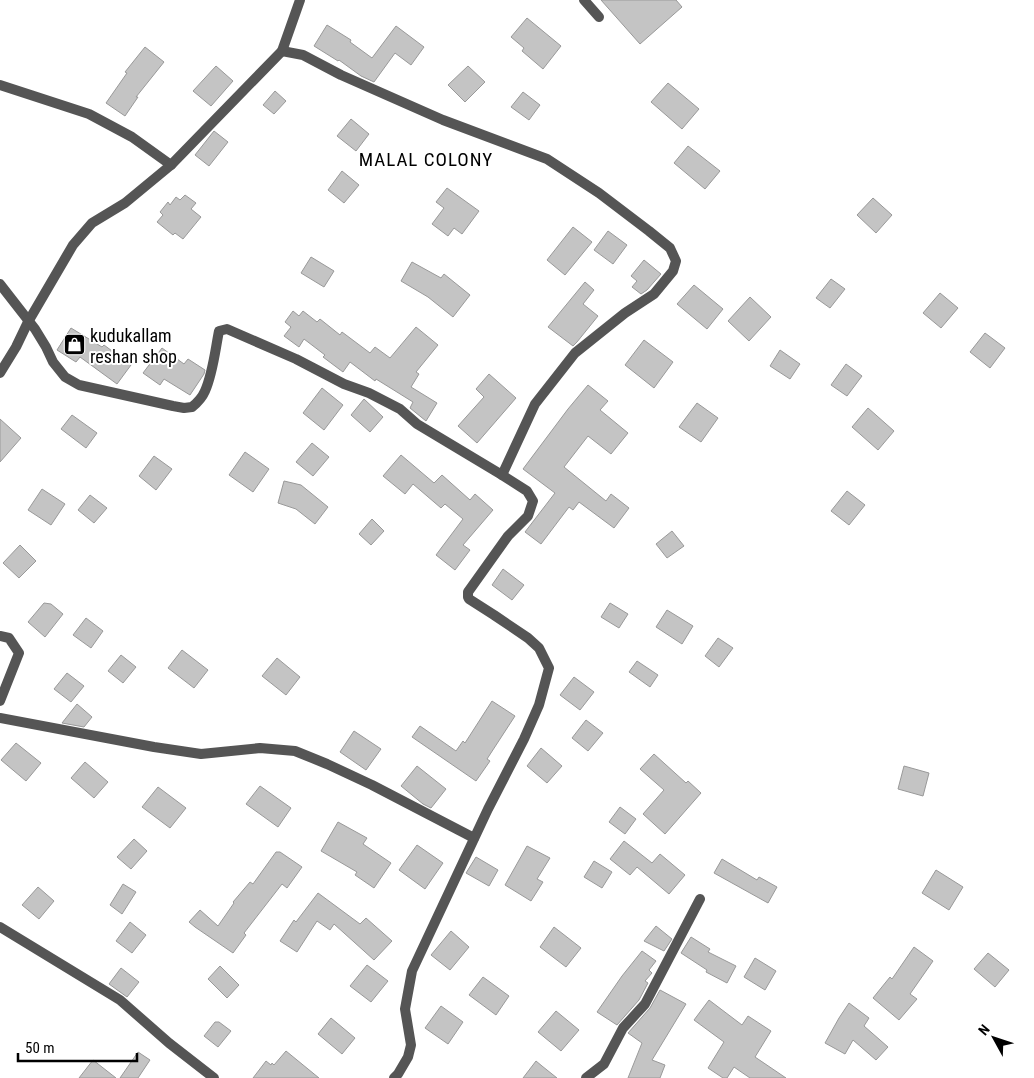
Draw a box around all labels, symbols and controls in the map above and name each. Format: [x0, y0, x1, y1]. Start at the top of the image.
district label: MALAL COLONY [359, 148, 493, 171]
place label: kudukallam reshan shop [90, 325, 177, 367]
shop icon: kudukallam reshan shop [62, 333, 86, 357]
north arrow [969, 1013, 1019, 1063]
text: N [975, 1021, 993, 1038]
scale bar [18, 1030, 136, 1062]
text: 50 m [25, 1039, 55, 1057]

